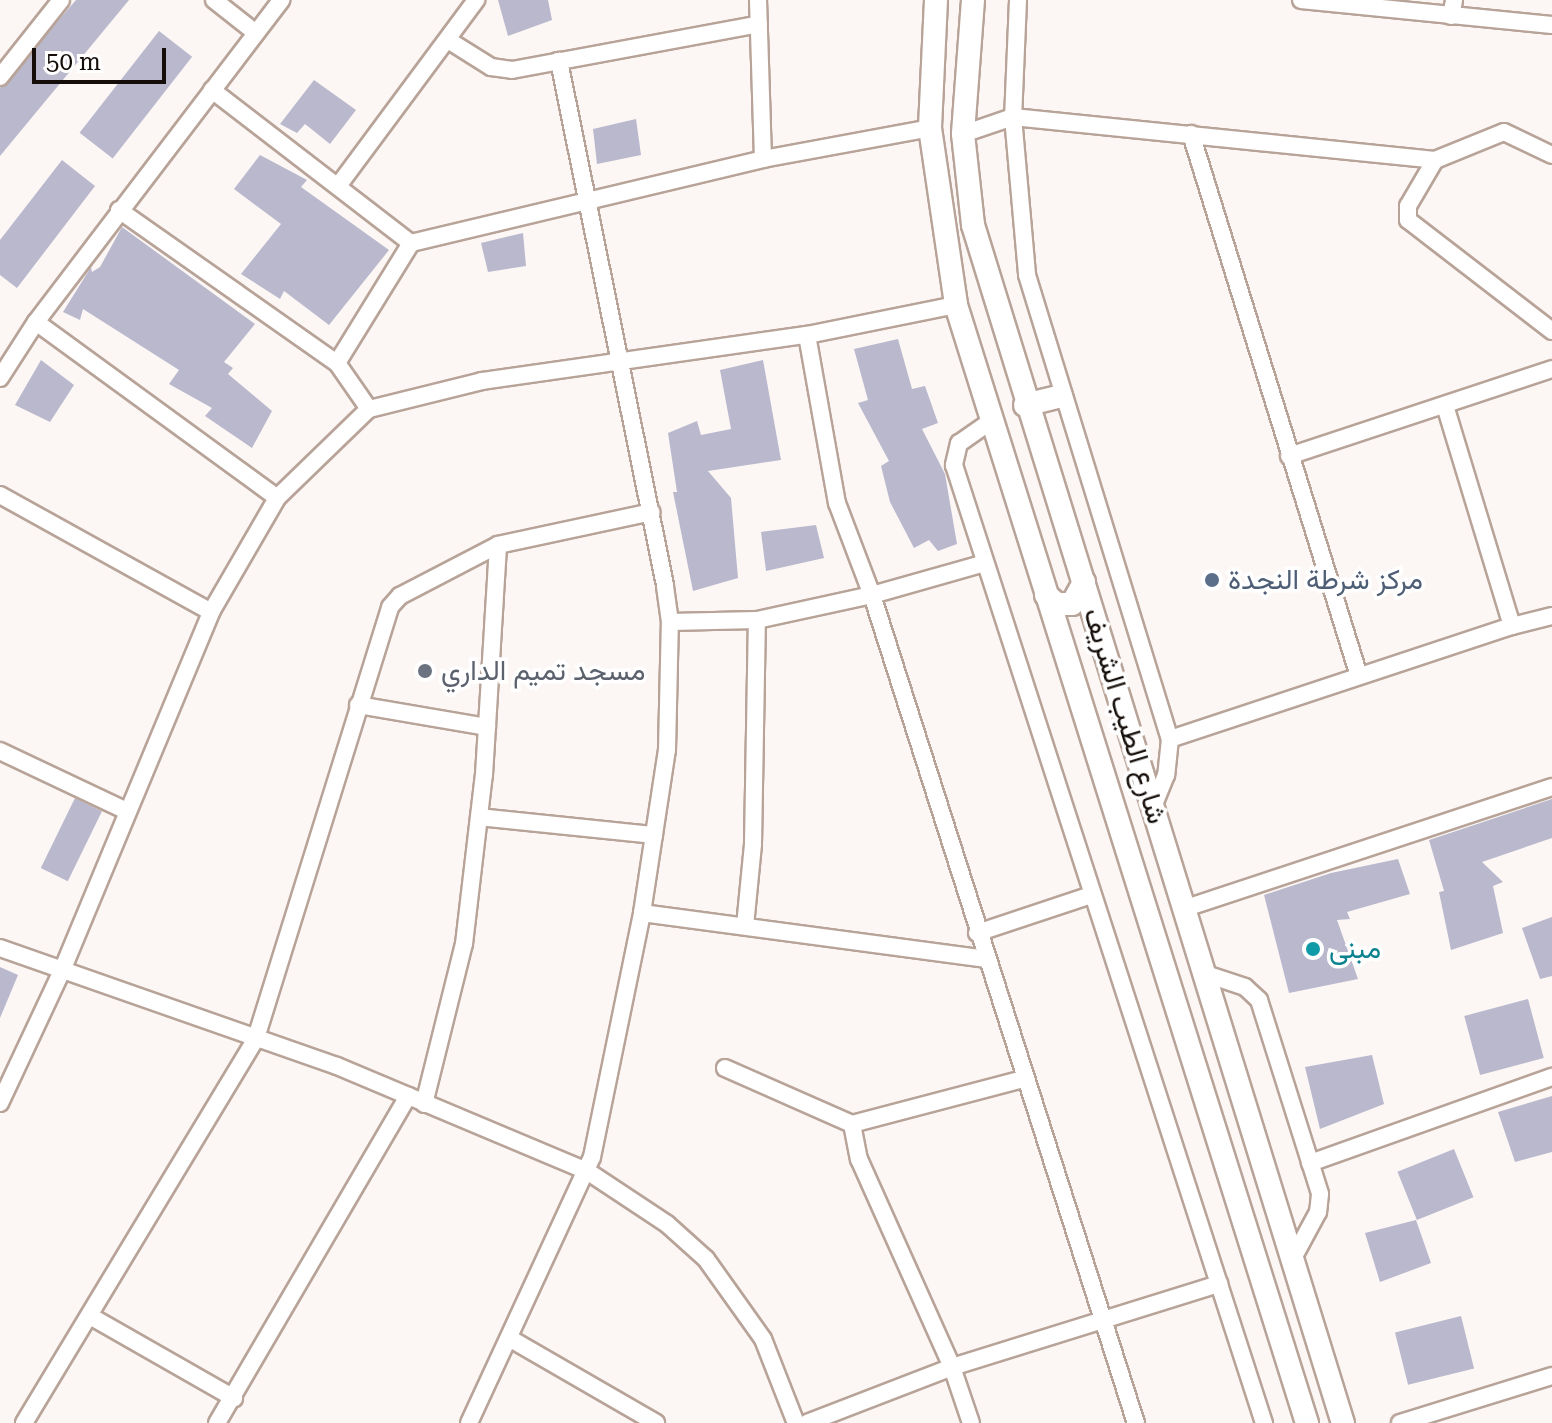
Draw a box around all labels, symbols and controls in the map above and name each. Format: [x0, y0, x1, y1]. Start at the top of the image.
scale bar [36, 32, 170, 82]
text: 50 m [46, 48, 101, 76]
place label: مركز شرطة النجدة [1228, 563, 1423, 597]
marker: مركز شرطة النجدة [1203, 571, 1221, 589]
street label: شارع الطيب الشريف [1076, 604, 1174, 828]
place label: مسجد تميم الداري [441, 654, 646, 688]
marker: مسجد تميم الداري [416, 662, 434, 680]
place label: مبنى [1329, 932, 1381, 966]
marker: مبنى [1304, 940, 1322, 958]

